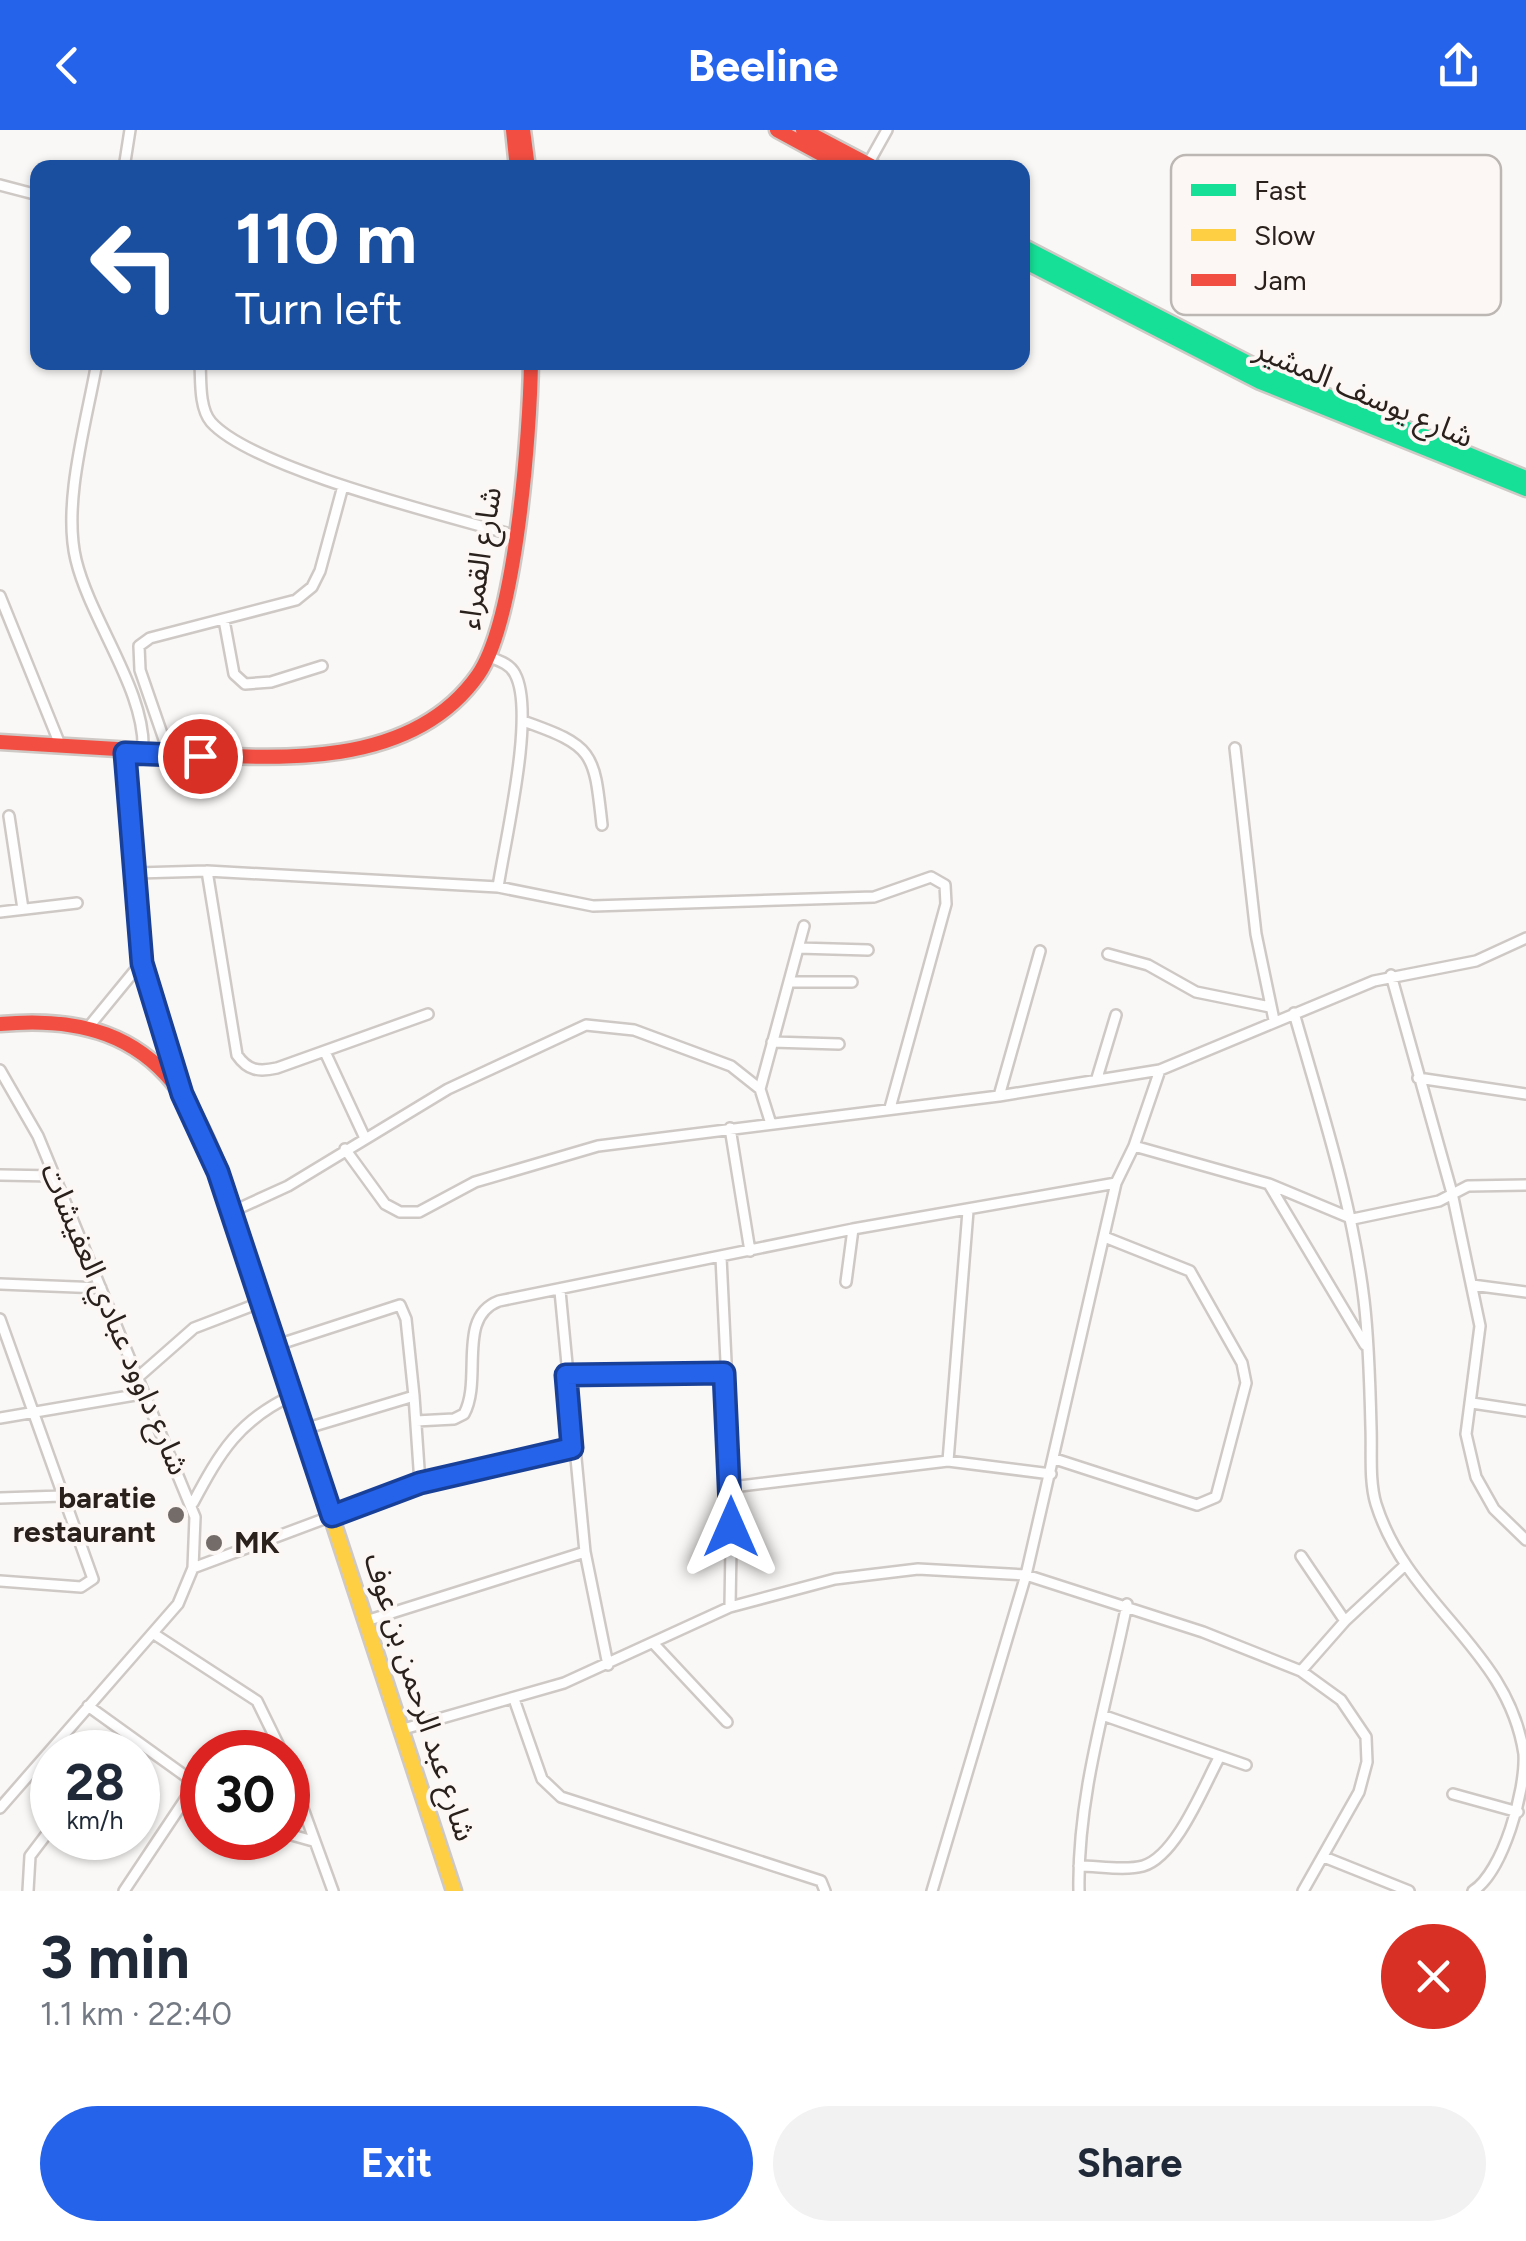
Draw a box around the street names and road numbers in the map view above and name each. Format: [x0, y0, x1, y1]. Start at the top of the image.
street label: شارع يوسف المشير [1247, 329, 1479, 459]
street label: شارع القمراء [450, 484, 513, 632]
street label: شارع داوود عبادي العفيشات [28, 1157, 198, 1482]
street label: شارع عبد الرحمن بن عوف [353, 1548, 485, 1847]

